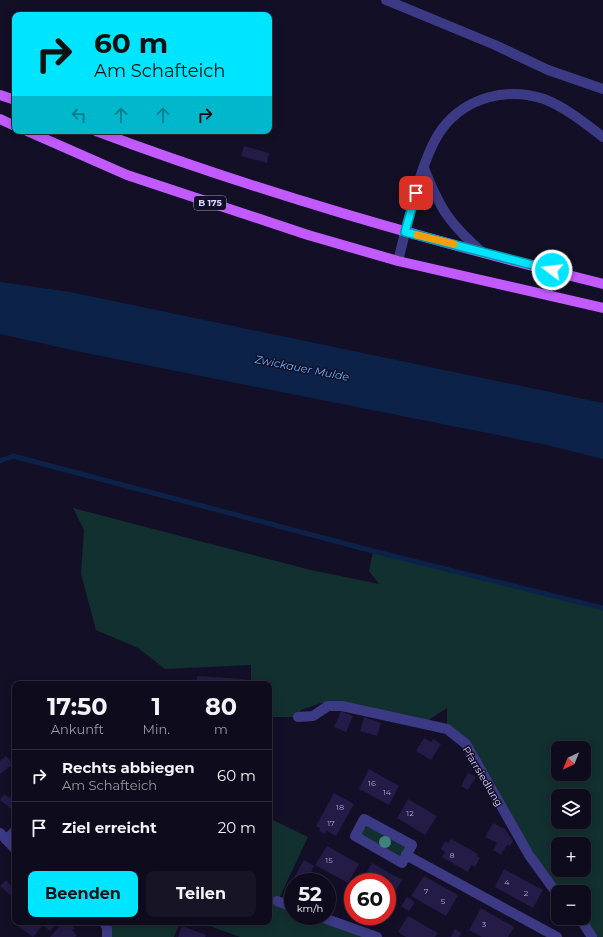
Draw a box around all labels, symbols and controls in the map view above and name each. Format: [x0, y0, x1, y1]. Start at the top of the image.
text: 60 m [94, 26, 168, 60]
icon: right [28, 28, 80, 80]
text: Am Schafteich [94, 60, 226, 82]
icon: left [68, 104, 90, 126]
icon: ahead [110, 104, 132, 126]
icon: ahead [152, 104, 174, 126]
icon: right [194, 104, 216, 126]
pin [399, 176, 433, 210]
icon: arrive [405, 182, 427, 204]
road number: B 175 [194, 196, 226, 210]
position arrow [531, 249, 573, 291]
water label: Zwickauer Mulde [253, 352, 351, 384]
text: 17:50 [47, 692, 108, 721]
text: 1 [152, 692, 161, 721]
text: 80 [205, 692, 237, 721]
text: Ankunft [51, 721, 104, 737]
text: Min. [143, 721, 170, 737]
text: m [214, 721, 228, 737]
north arrow [551, 741, 591, 781]
map controls [551, 741, 591, 925]
street label: Pfarrsiedlung [460, 744, 506, 809]
text: Rechts abbiegen [62, 758, 195, 777]
icon: right [28, 765, 50, 787]
text: 60 m [217, 766, 256, 785]
text: Am Schafteich [62, 777, 157, 793]
house number: 16 [368, 778, 376, 788]
house number: 14 [383, 787, 392, 797]
button: layers [551, 789, 591, 829]
house number: 18 [336, 802, 344, 812]
house number: 12 [406, 808, 414, 818]
icon: arrive [28, 817, 50, 839]
text: Ziel erreicht [62, 818, 157, 837]
text: 20 m [218, 818, 256, 837]
house number: 17 [327, 818, 335, 828]
button: + [551, 837, 591, 877]
house number: 8 [449, 850, 455, 860]
house number: 15 [325, 855, 333, 865]
button: Beenden [28, 871, 138, 917]
button: Teilen [146, 871, 256, 917]
speed limit sign: 60 [344, 873, 396, 925]
house number: 4 [504, 877, 510, 887]
text: 52 [298, 882, 322, 906]
button: − [551, 885, 591, 925]
house number: 7 [424, 886, 429, 896]
house number: 2 [524, 888, 529, 898]
house number: 5 [441, 896, 446, 906]
text: km/h [297, 902, 323, 915]
house number: 3 [482, 919, 487, 929]

